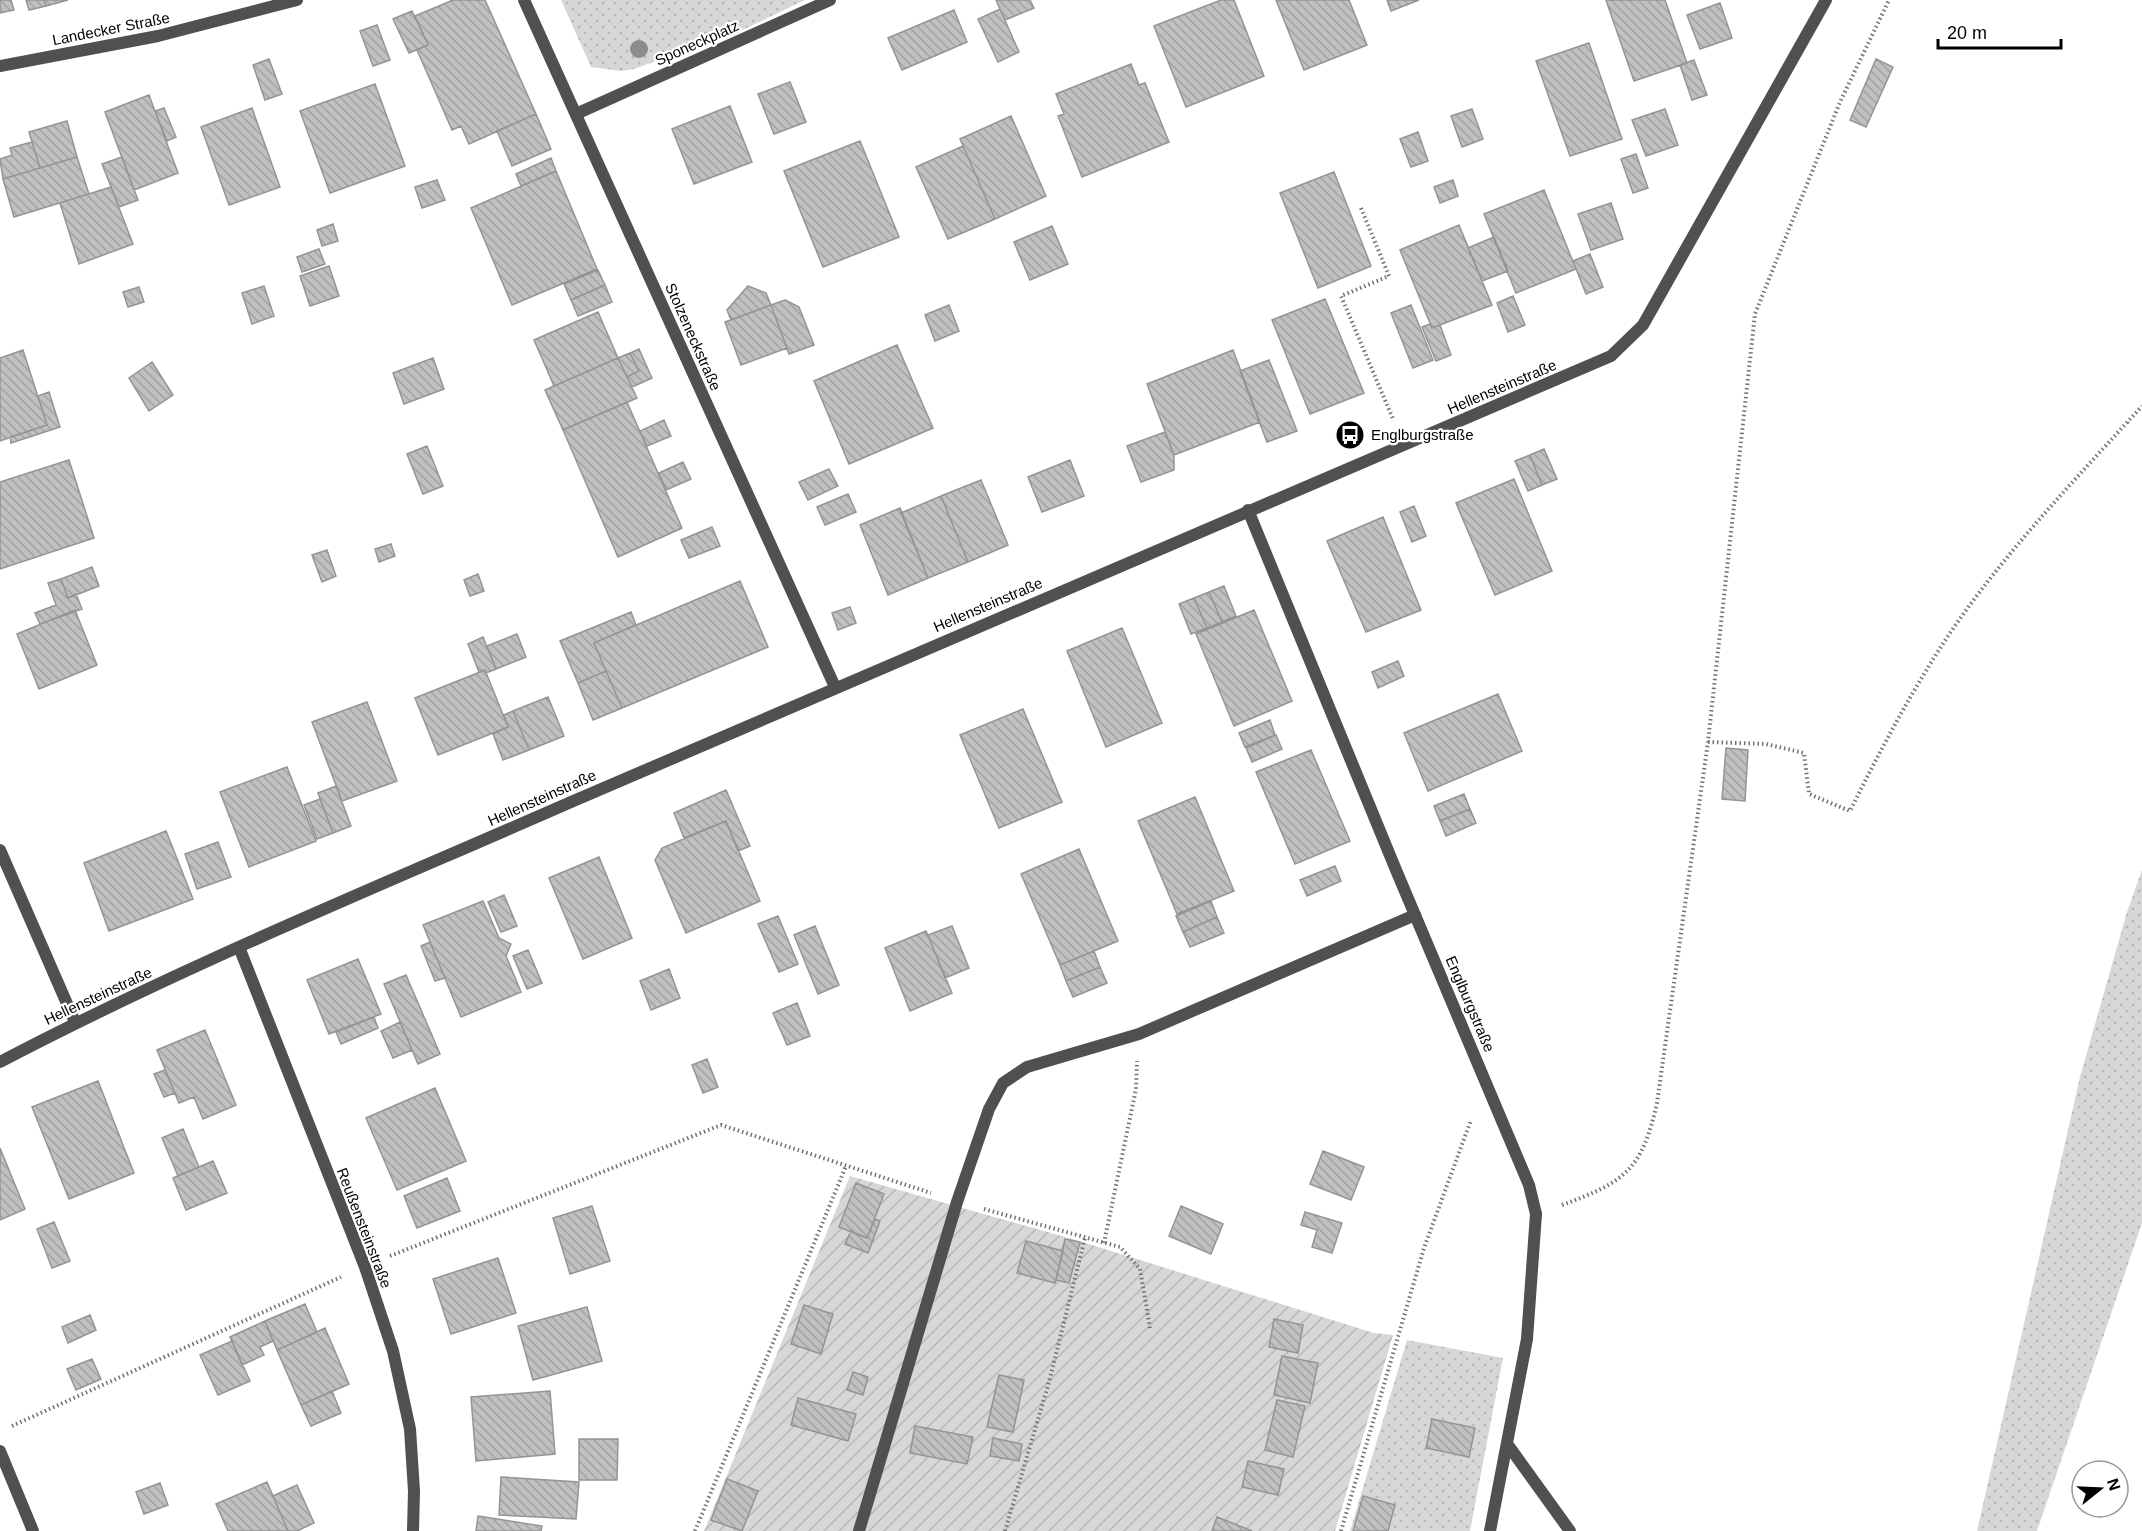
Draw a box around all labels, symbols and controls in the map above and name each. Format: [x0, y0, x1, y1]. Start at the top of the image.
street label: Landecker Straße [51, 9, 171, 48]
scale bar [1938, 12, 2061, 50]
street label: Sponeckplatz [652, 16, 741, 69]
text: 20 m [1947, 23, 1987, 43]
street label: Stolzeneckstraße [662, 280, 725, 393]
street label: Hellensteinstraße [1445, 356, 1559, 417]
bus stop icon: Englburgstraße [1334, 419, 1366, 451]
place label: Englburgstraße [1371, 426, 1474, 443]
street label: Hellensteinstraße [931, 574, 1045, 635]
street label: Hellensteinstraße [485, 766, 599, 829]
street label: Englburgstraße [1443, 953, 1498, 1054]
street label: Hellensteinstraße [41, 963, 154, 1028]
street label: Reußensteinstraße [334, 1165, 395, 1290]
north arrow [2070, 1459, 2130, 1519]
text: N [2104, 1476, 2124, 1493]

